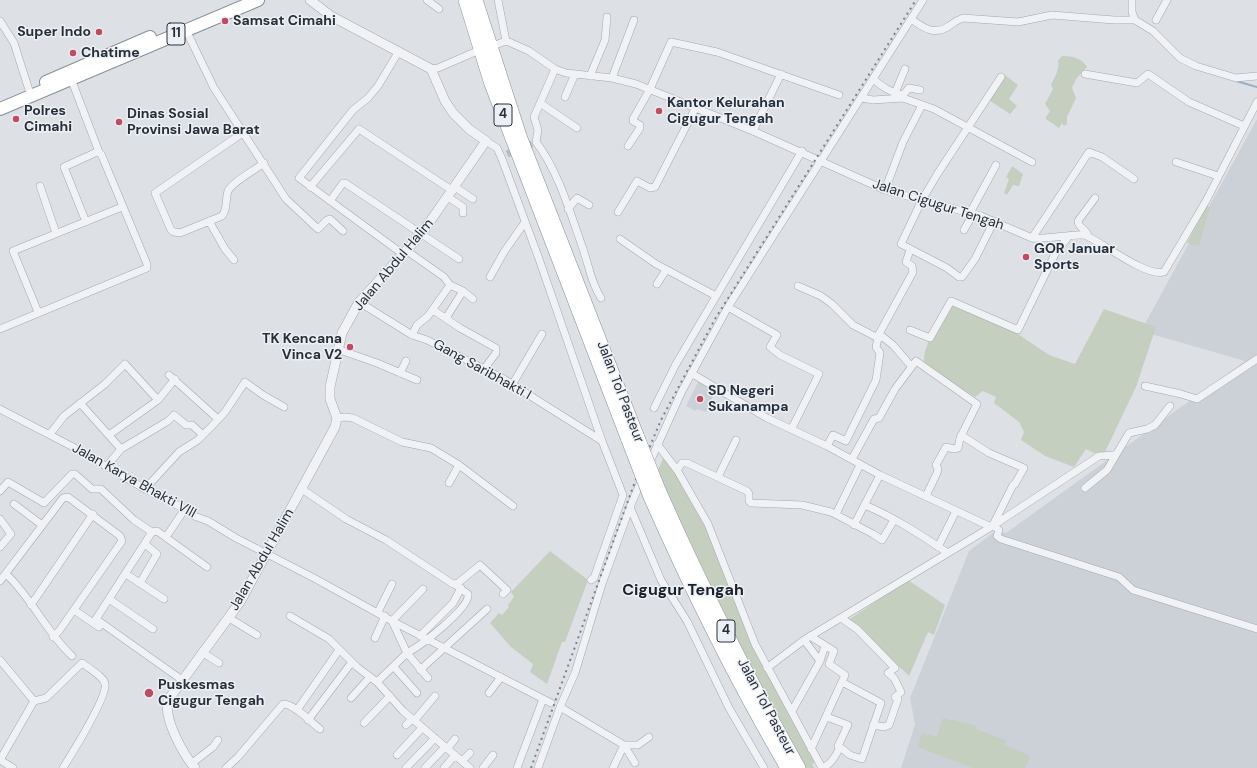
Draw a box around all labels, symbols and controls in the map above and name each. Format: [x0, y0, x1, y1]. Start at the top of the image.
place label: Samsat Cimahi [233, 13, 336, 29]
marker: Samsat Cimahi [220, 16, 230, 26]
road number: 11 [167, 23, 185, 45]
place label: Super Indo [17, 24, 91, 40]
marker: Super Indo [94, 27, 104, 37]
place label: Chatime [81, 45, 140, 61]
marker: Chatime [68, 48, 78, 58]
place label: Kantor Kelurahan Cigugur Tengah [667, 95, 785, 128]
place label: Polres Cimahi [24, 103, 72, 136]
road number: 4 [494, 104, 512, 126]
place label: Dinas Sosial Provinsi Jawa Barat [127, 106, 260, 138]
marker: Kantor Kelurahan Cigugur Tengah [654, 106, 664, 116]
marker: Polres Cimahi [11, 114, 21, 124]
marker: Dinas Sosial Provinsi Jawa Barat [114, 117, 124, 127]
street label: Jalan Cigugur Tengah [870, 176, 1006, 234]
street label: Jalan Abdul Halim [351, 216, 437, 314]
place label: GOR Januar Sports [1034, 241, 1115, 274]
marker: GOR Januar Sports [1021, 252, 1031, 262]
place label: TK Kencana Vinca V2 [262, 331, 342, 364]
street label: Gang Saribhakti I [430, 336, 534, 404]
street label: Jalan Tol Pasteur [593, 339, 647, 445]
marker: TK Kencana Vinca V2 [345, 342, 355, 352]
place label: SD Negeri Sukanampa [708, 383, 788, 416]
marker: SD Negeri Sukanampa [695, 394, 705, 404]
street label: Jalan Karya Bhakti VIII [69, 440, 199, 522]
street label: Jalan Abdul Halim [226, 506, 298, 614]
district label: Cigugur Tengah [622, 581, 744, 601]
road number: 4 [717, 620, 735, 642]
street label: Jalan Tol Pasteur [733, 656, 799, 758]
place label: Puskesmas Cigugur Tengah [158, 677, 264, 710]
marker: Puskesmas Cigugur Tengah [143, 687, 155, 699]

